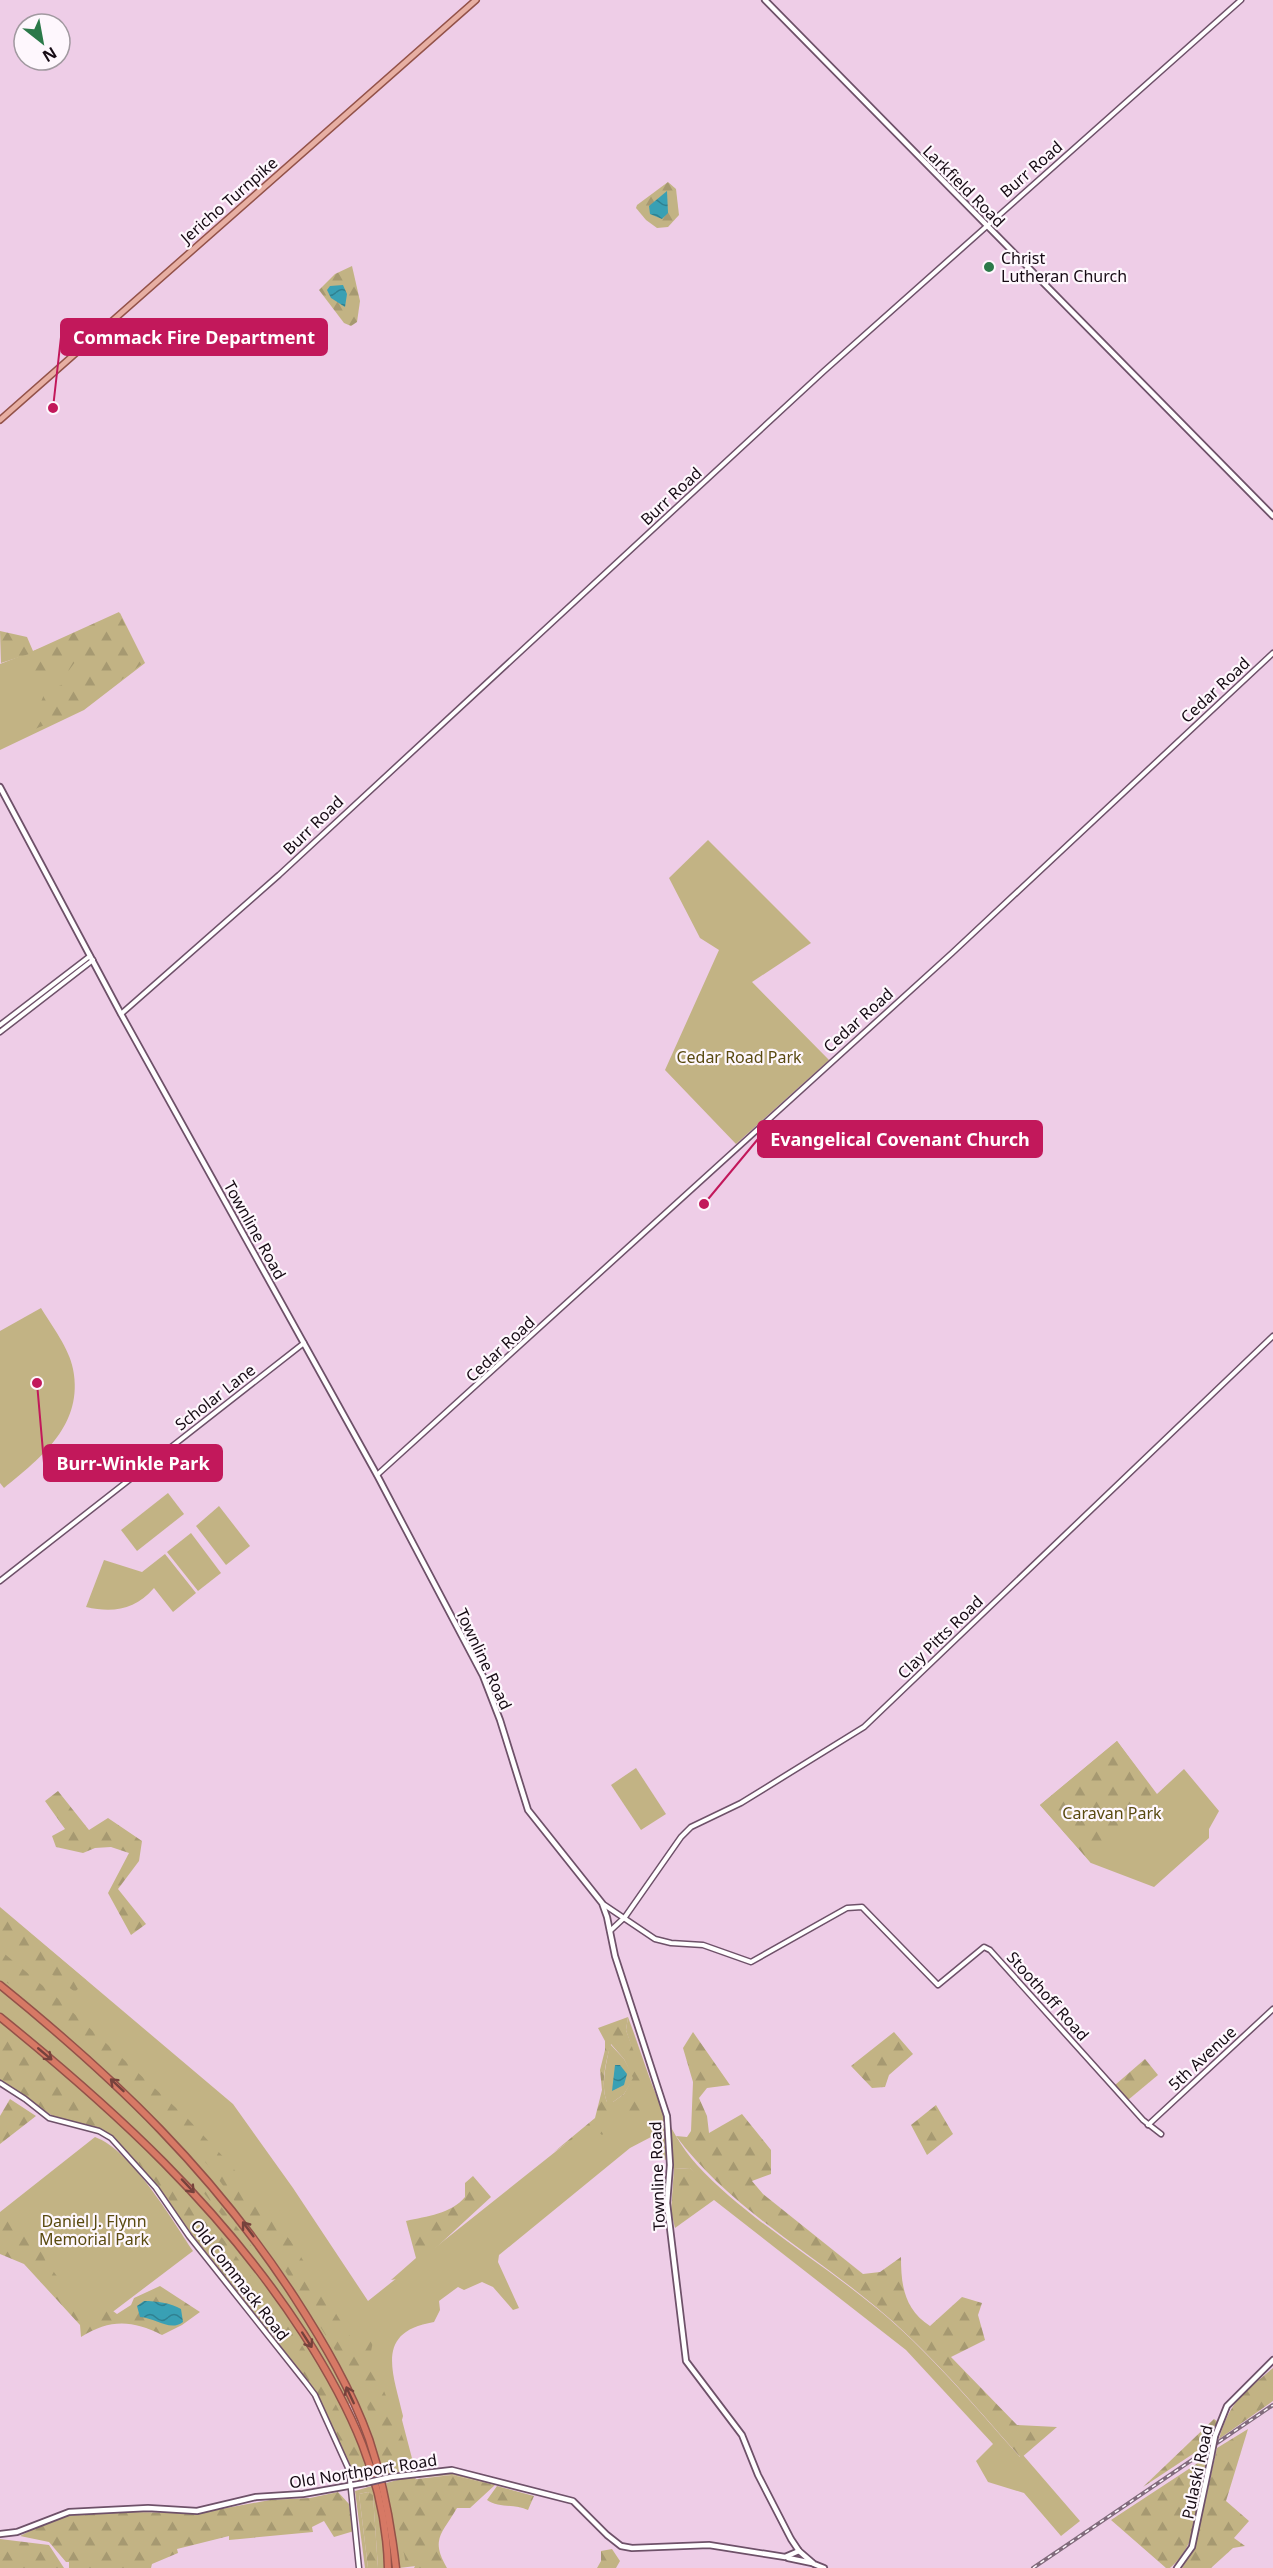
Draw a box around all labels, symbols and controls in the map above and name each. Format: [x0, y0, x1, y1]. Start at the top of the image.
north arrow [12, 12, 72, 72]
text: N [38, 42, 61, 68]
street label: Burr Road [995, 136, 1067, 202]
street label: Larkfield Road [918, 140, 1010, 232]
street label: Jericho Turnpike [174, 152, 282, 249]
place label: Christ Lutheran Church [1001, 247, 1127, 287]
marker: Christ Lutheran Church [982, 260, 996, 274]
callout: Commack Fire Department [61, 319, 327, 355]
text: Commack Fire Department [73, 325, 315, 349]
street label: Burr Road [636, 462, 706, 530]
street label: Cedar Road [1176, 652, 1254, 728]
street label: Burr Road [278, 791, 348, 859]
street label: Cedar Road [818, 983, 898, 1057]
park label: Cedar Road Park [676, 1046, 802, 1068]
callout: Evangelical Covenant Church [758, 1121, 1042, 1157]
text: Evangelical Covenant Church [770, 1127, 1030, 1151]
street label: Townline Road [219, 1177, 291, 1283]
street label: Cedar Road [461, 1311, 539, 1387]
street label: Scholar Lane [170, 1359, 260, 1435]
callout: Burr-Winkle Park [44, 1445, 222, 1481]
text: Burr-Winkle Park [56, 1451, 210, 1475]
street label: Clay Pitts Road [892, 1590, 988, 1684]
street label: Townline Road [451, 1605, 517, 1713]
park label: Caravan Park [1062, 1802, 1162, 1824]
street label: Stoothoff Road [1002, 1947, 1094, 2045]
street label: 5th Avenue [1163, 2021, 1241, 2095]
one-way arrow [37, 2047, 52, 2061]
one-way arrow [110, 2078, 125, 2092]
street label: Townline Road [644, 2121, 670, 2231]
one-way arrow [181, 2179, 195, 2194]
park label: Daniel J. Flynn Memorial Park [39, 2210, 149, 2250]
street label: Old Commack Road [186, 2215, 294, 2345]
one-way arrow [242, 2222, 254, 2238]
one-way arrow [301, 2332, 314, 2349]
one-way arrow [343, 2386, 355, 2404]
street label: Pulaski Road [1176, 2423, 1218, 2521]
street label: Old Northport Road [288, 2448, 438, 2494]

